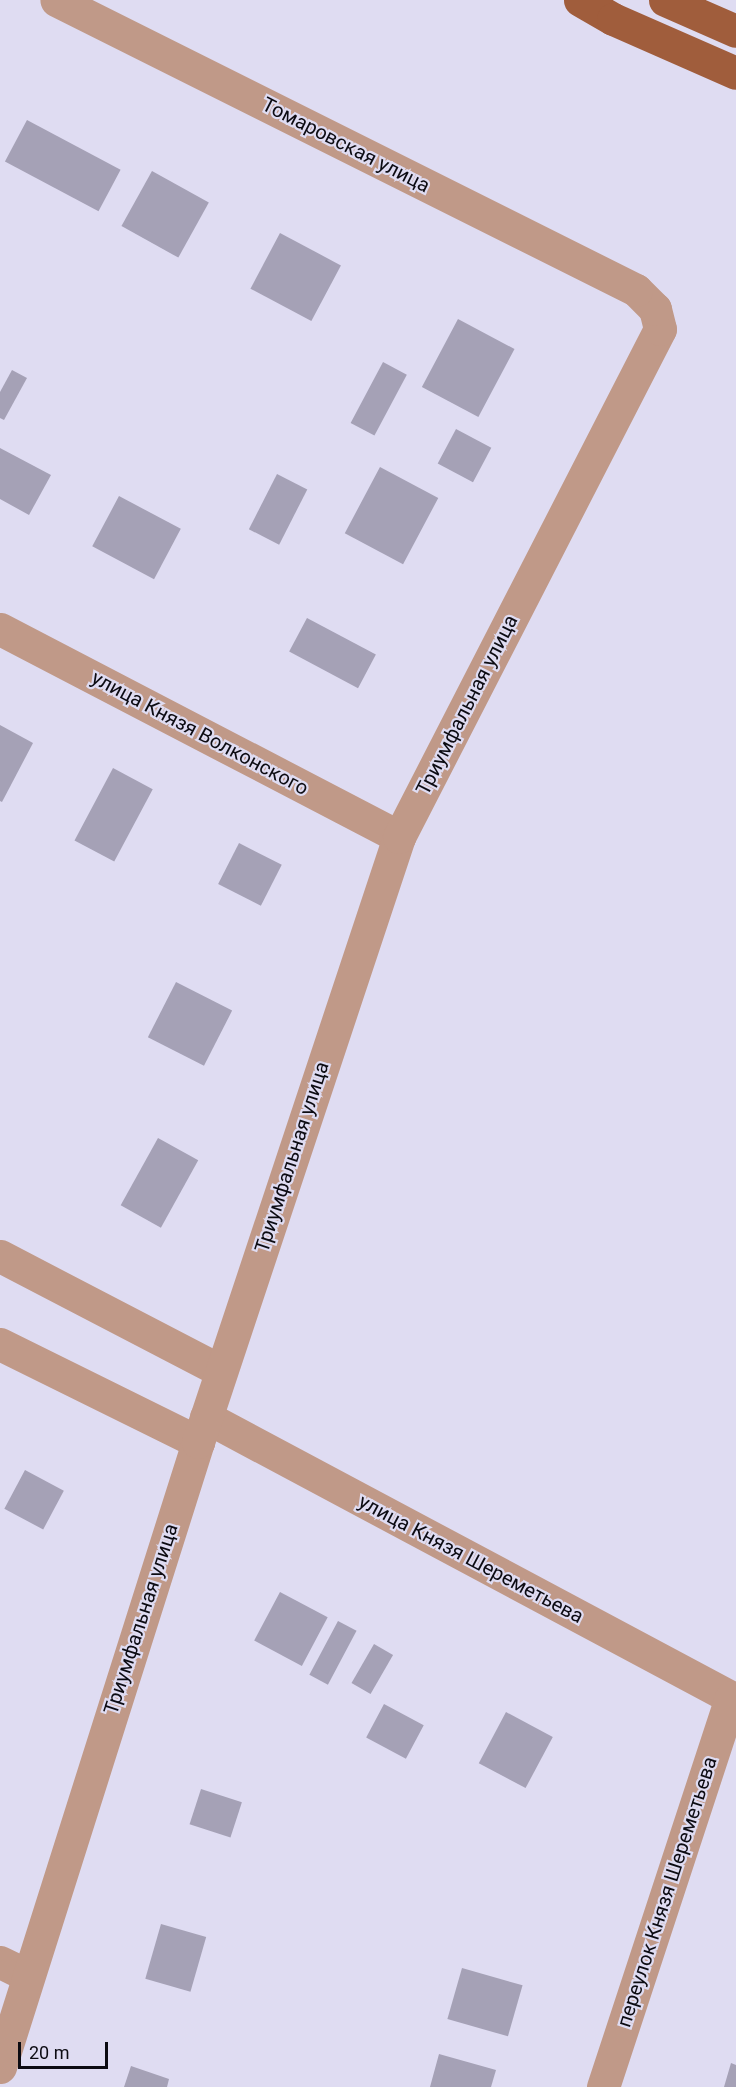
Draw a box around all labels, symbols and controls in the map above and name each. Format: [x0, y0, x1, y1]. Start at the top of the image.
street label: Томаровская улица [258, 92, 434, 198]
street label: Триумфальная улица [411, 611, 523, 799]
street label: улица Князя Волконского [88, 666, 312, 800]
street label: Триумфальная улица [250, 1059, 334, 1255]
street label: улица Князя Шереметьева [355, 1489, 587, 1629]
street label: Триумфальная улица [99, 1521, 183, 1717]
street label: переулок Князя Шереметьева [612, 1754, 722, 2030]
scale bar [21, 2030, 111, 2068]
text: 20 m [29, 2042, 69, 2063]

